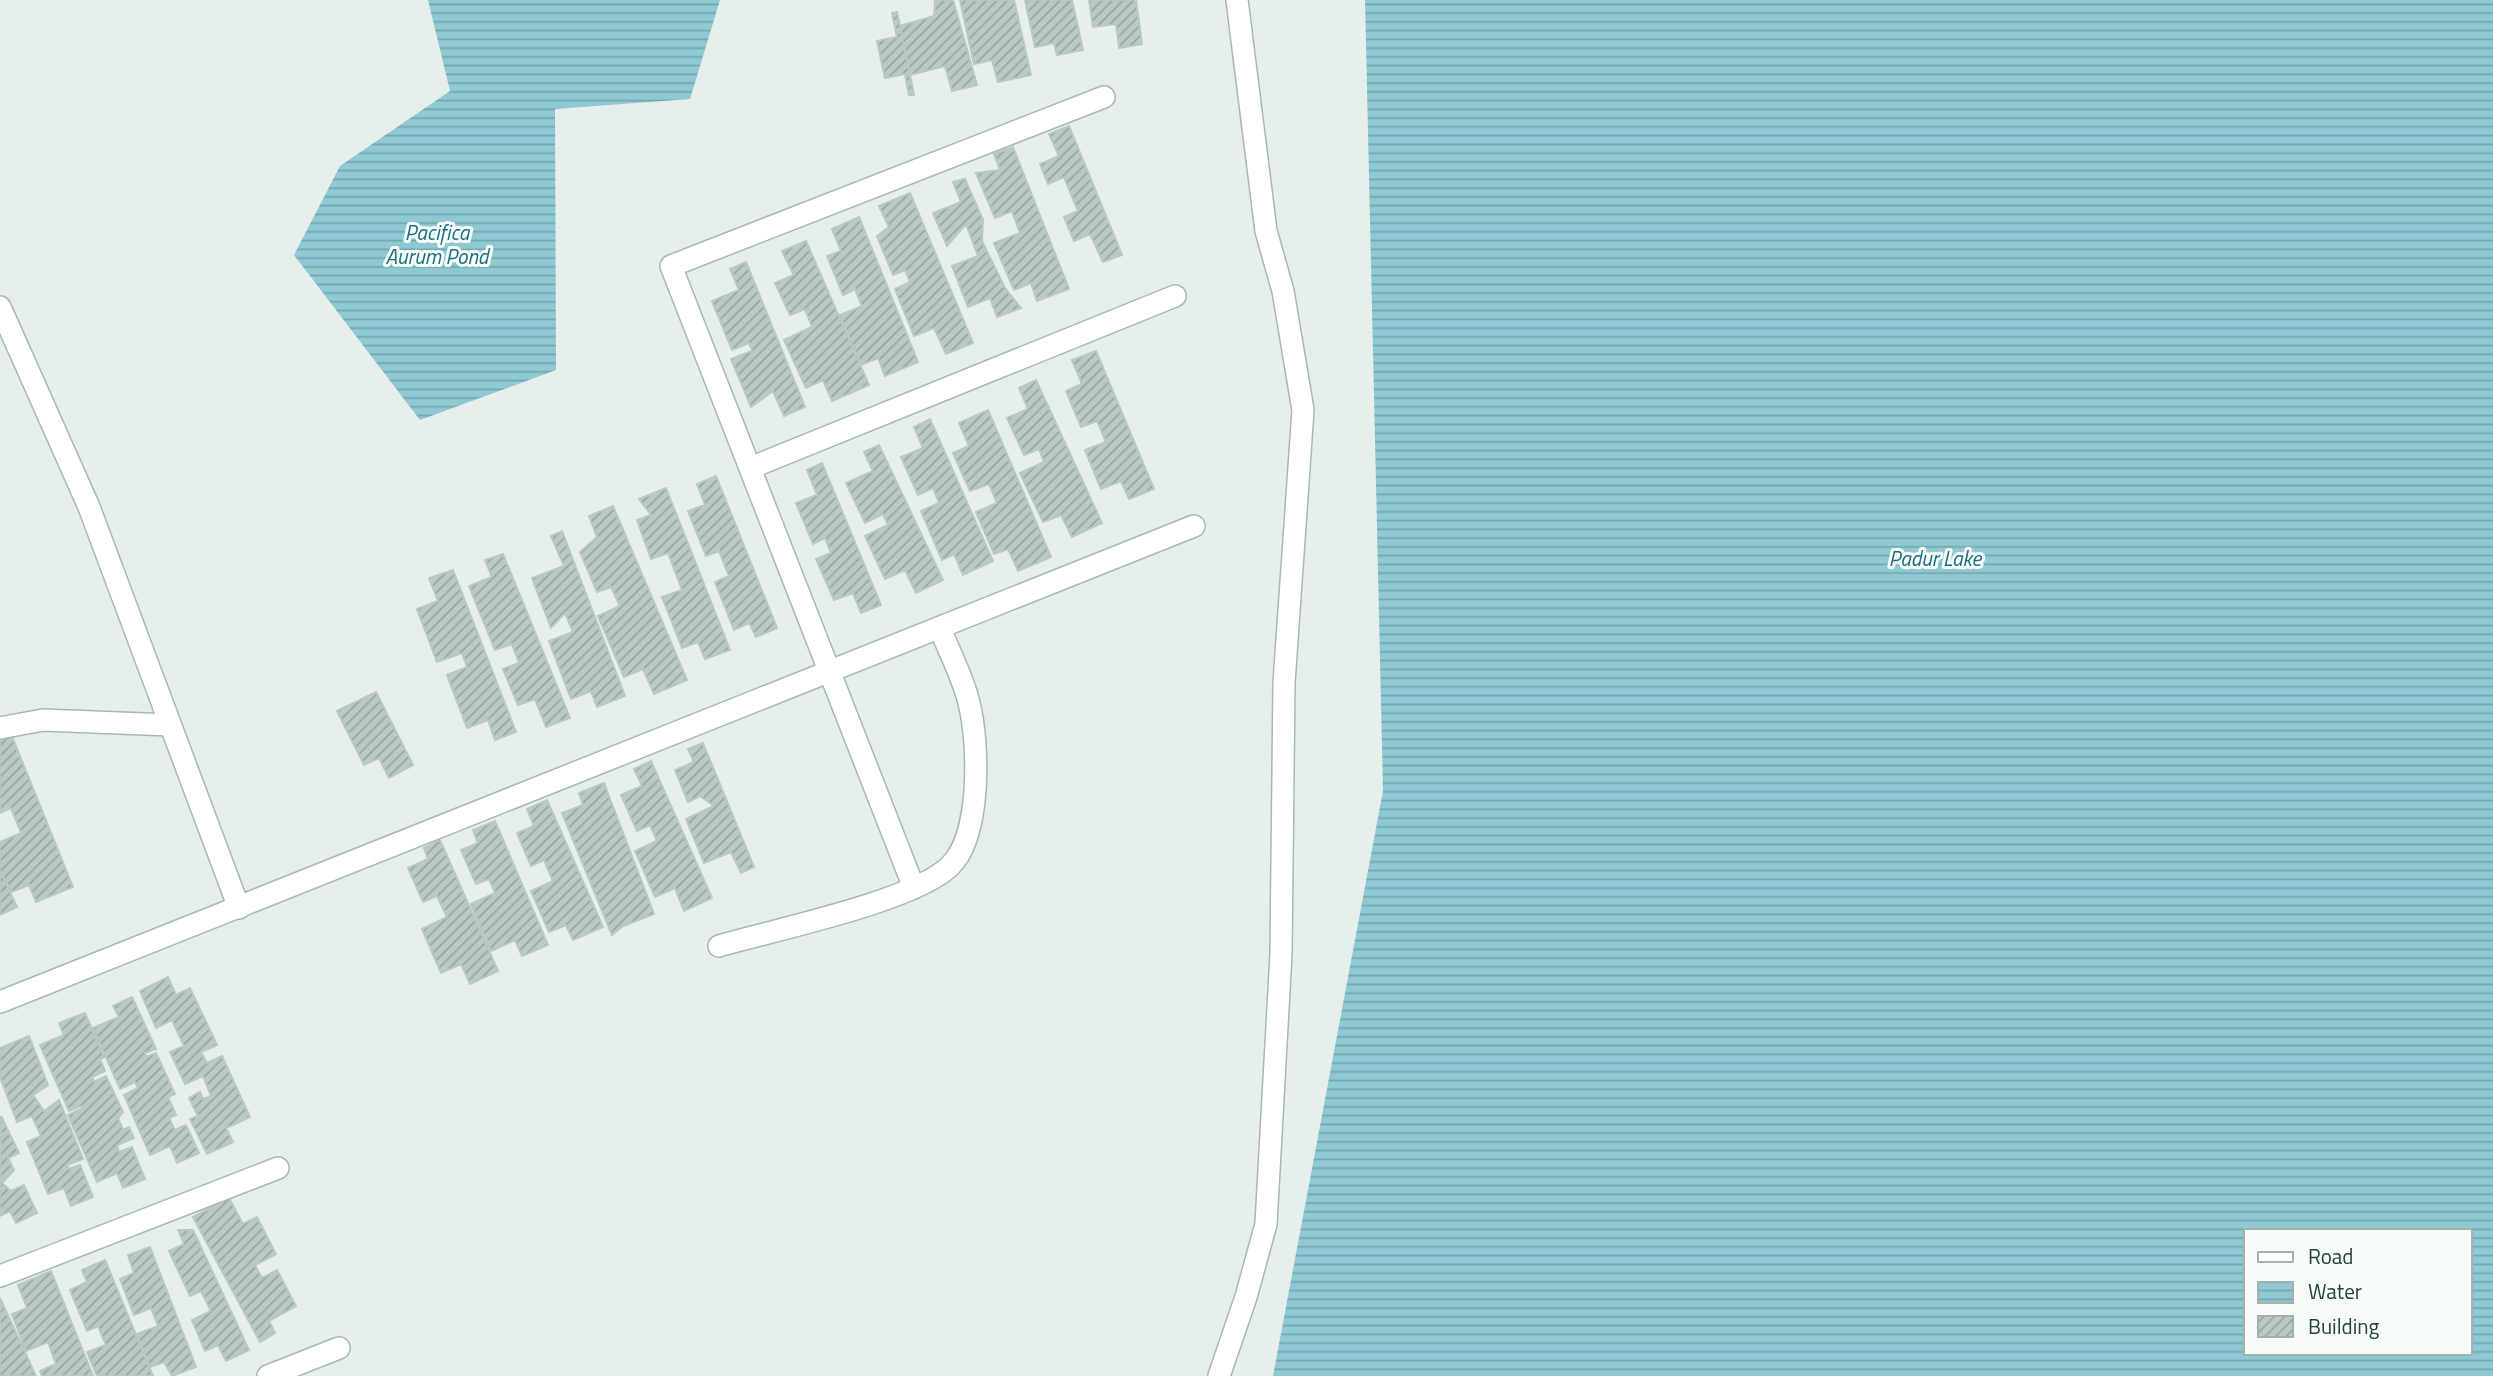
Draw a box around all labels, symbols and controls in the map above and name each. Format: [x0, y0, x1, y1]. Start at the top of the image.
water label: Pacifica Aurum Pond [386, 216, 491, 272]
water label: Padur Lake [1889, 542, 1982, 574]
legend [2244, 1229, 2472, 1355]
text: Road [2308, 1240, 2353, 1272]
text: Water [2308, 1275, 2362, 1307]
text: Building [2308, 1310, 2380, 1342]

